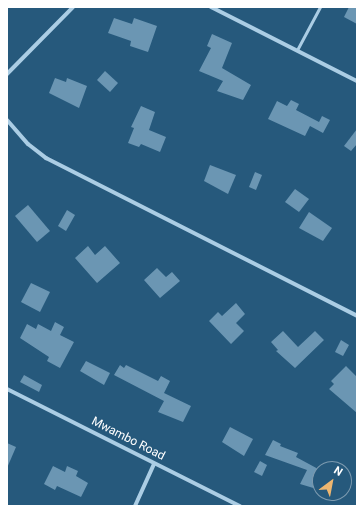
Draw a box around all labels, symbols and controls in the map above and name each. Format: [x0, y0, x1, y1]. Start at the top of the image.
street label: Mwambo Road [89, 414, 167, 464]
north arrow [312, 461, 352, 501]
text: N [331, 464, 345, 479]

